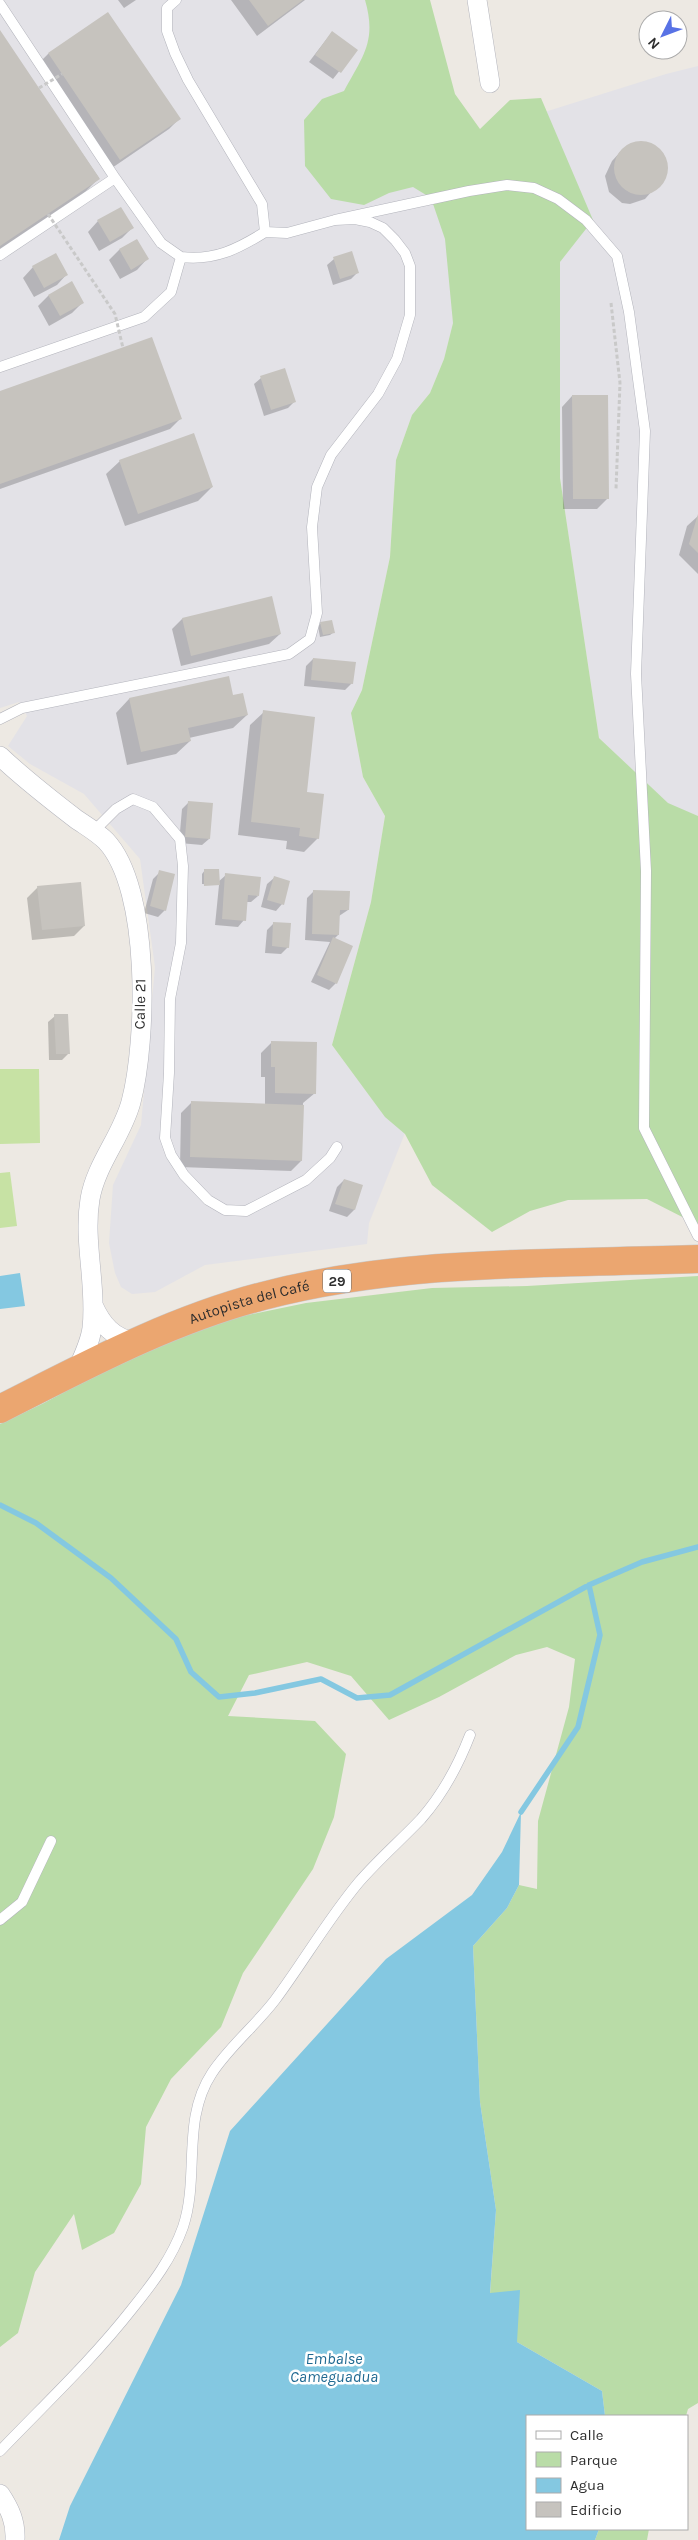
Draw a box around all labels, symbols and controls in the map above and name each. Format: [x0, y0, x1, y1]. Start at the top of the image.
north arrow [638, 10, 688, 60]
text: N [644, 34, 663, 53]
street label: Calle 21 [131, 978, 149, 1030]
road number: 29 [323, 1270, 351, 1292]
street label: Autopista del Café [186, 1276, 311, 1328]
water label: Embalse Cameguadua [290, 2349, 378, 2386]
legend [526, 2415, 688, 2530]
text: Calle [570, 2426, 604, 2444]
text: Parque [570, 2451, 618, 2469]
text: Agua [570, 2476, 604, 2494]
text: Edificio [570, 2501, 622, 2519]

